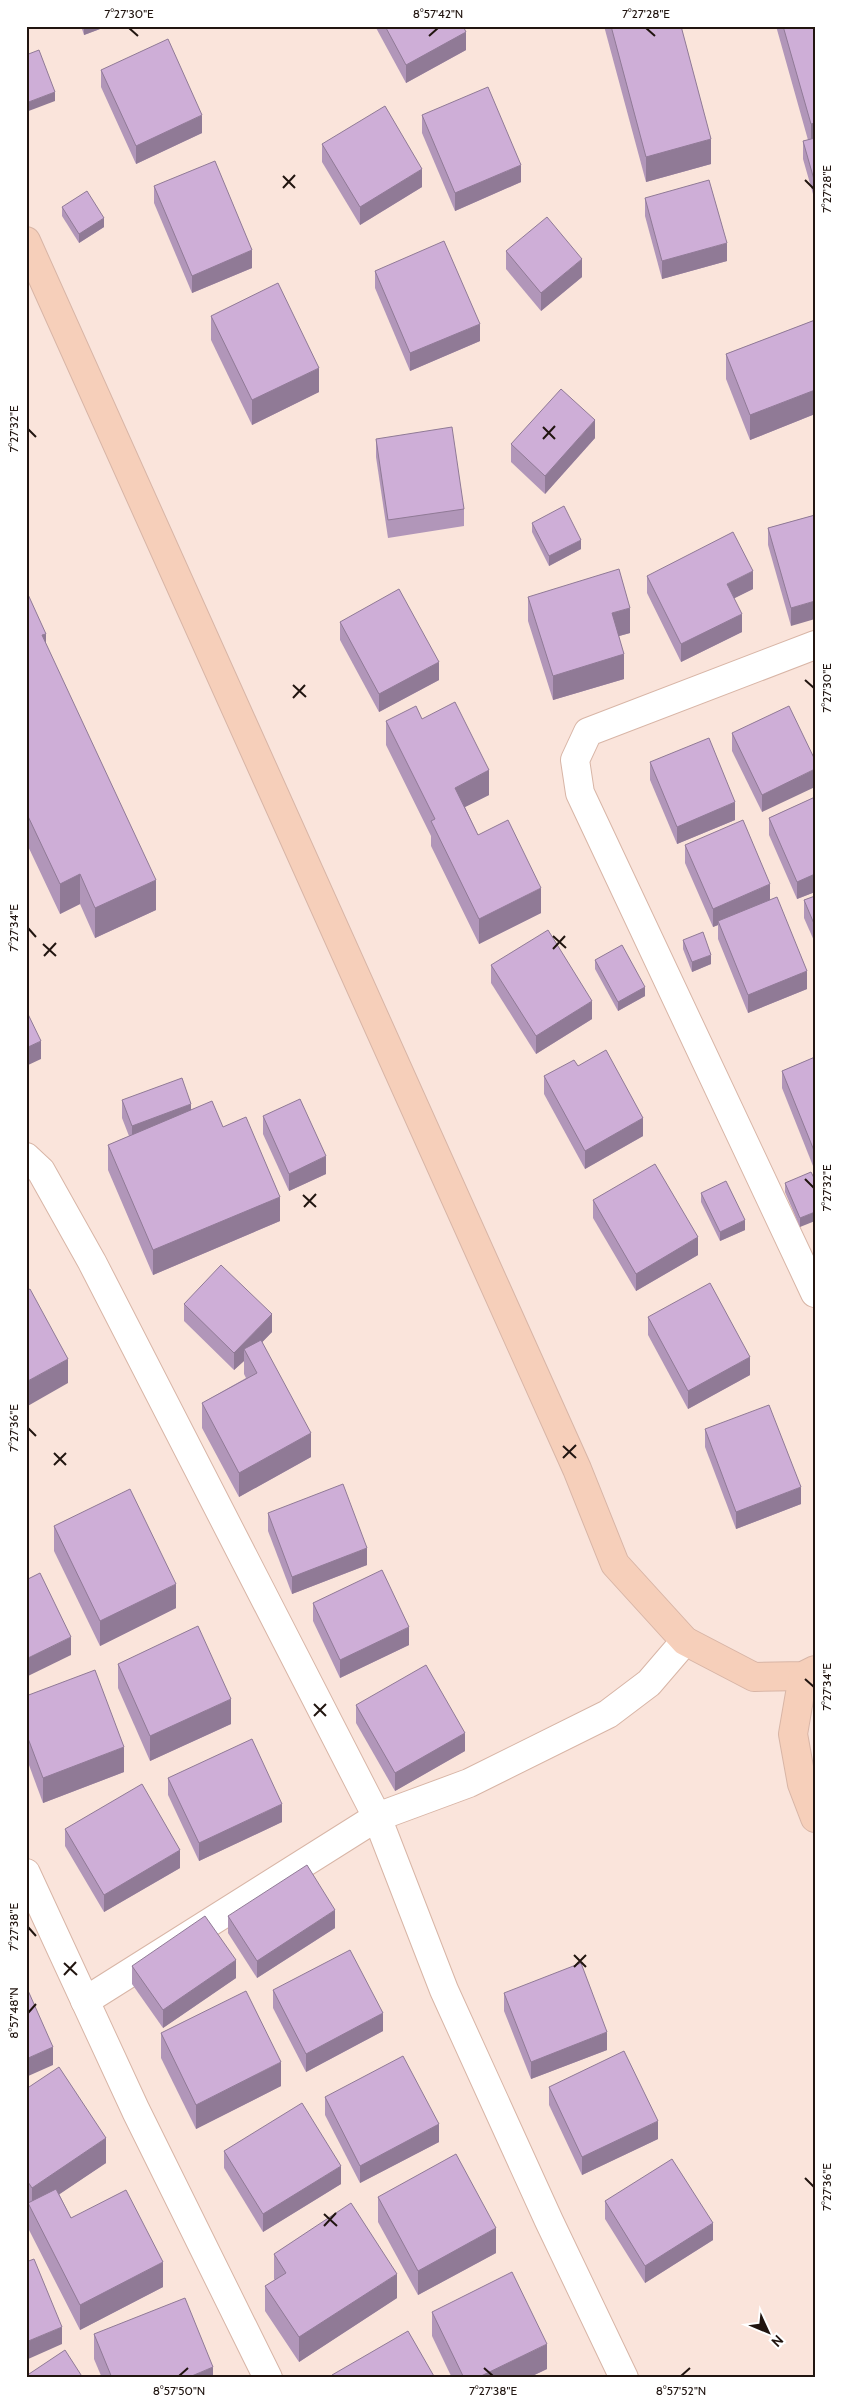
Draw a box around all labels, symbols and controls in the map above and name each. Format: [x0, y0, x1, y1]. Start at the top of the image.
text: 7°27'30"E [104, 6, 154, 21]
text: 8°57'42"N [413, 6, 463, 21]
text: 7°27'28"E [622, 6, 670, 21]
text: 7°27'28"E [819, 165, 834, 213]
text: 7°27'32"E [6, 405, 21, 453]
text: 7°27'30"E [819, 663, 834, 713]
text: 7°27'34"E [6, 904, 21, 952]
text: 7°27'32"E [819, 1164, 834, 1212]
text: 7°27'36"E [6, 1404, 21, 1452]
text: 7°27'34"E [819, 1663, 834, 1711]
text: 7°27'38"E [6, 1903, 21, 1951]
text: 8°57'48"N [6, 1987, 21, 2039]
text: 7°27'36"E [819, 2163, 834, 2211]
north arrow [744, 2306, 794, 2356]
text: N [767, 2331, 787, 2351]
text: 8°57'50"N [153, 2383, 205, 2398]
text: 7°27'38"E [469, 2383, 517, 2398]
text: 8°57'52"N [656, 2383, 706, 2398]

